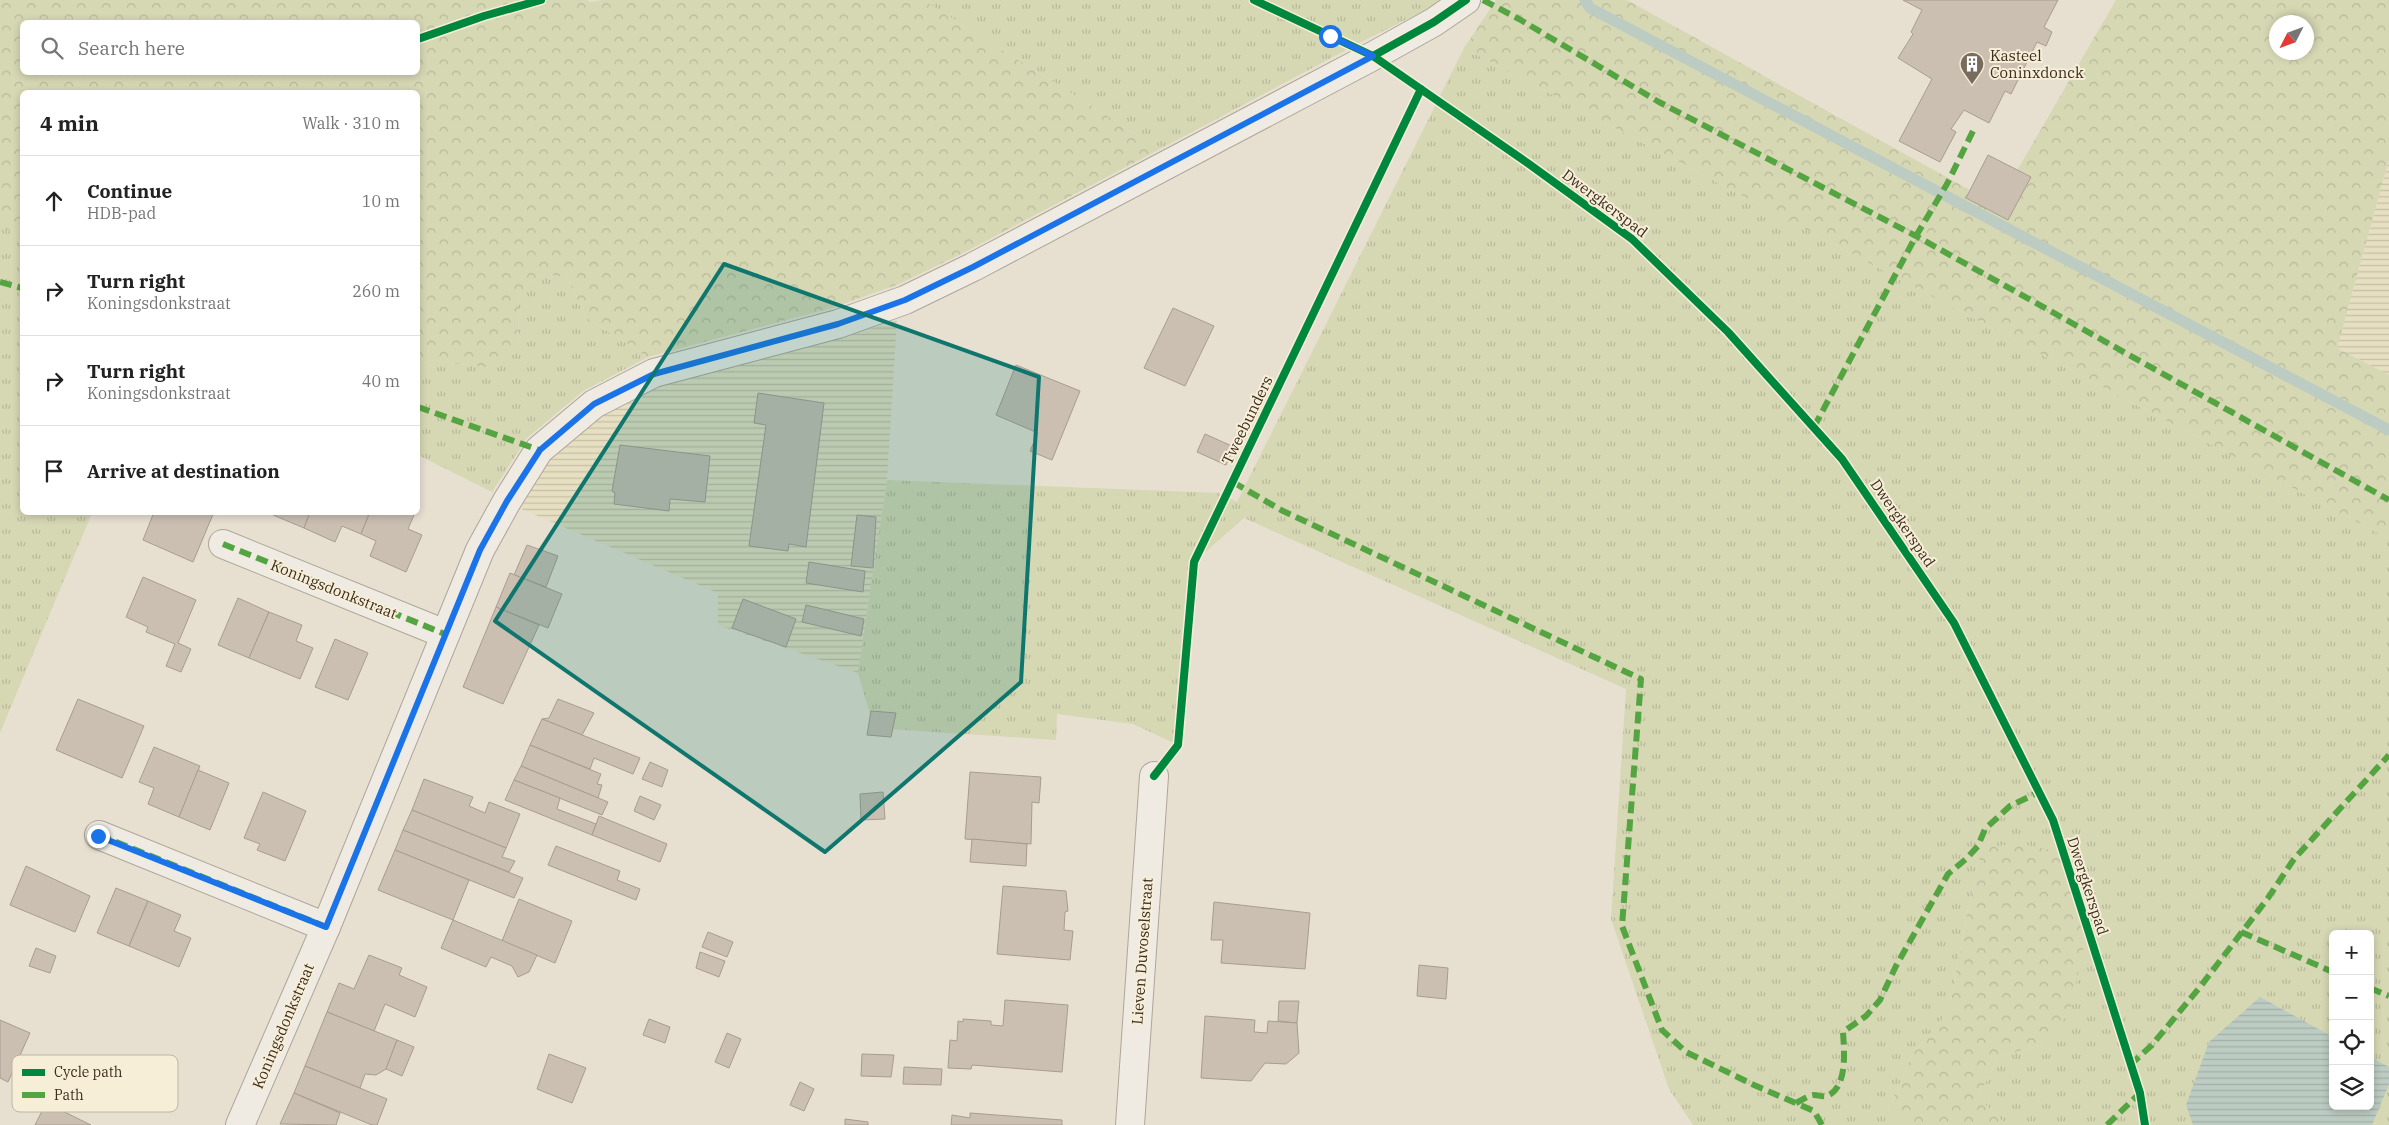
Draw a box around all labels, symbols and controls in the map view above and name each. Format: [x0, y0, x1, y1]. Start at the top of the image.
north arrow [2269, 15, 2314, 60]
search box [20, 20, 420, 75]
route start [1319, 25, 1342, 48]
icon: search [38, 34, 66, 62]
text: Search here [78, 36, 185, 60]
place label: Kasteel Coninxdonck [1990, 46, 2084, 82]
building icon: Kasteel Coninxdonck [1959, 51, 1985, 85]
text: 4 min [40, 109, 99, 137]
text: Walk · 310 m [302, 113, 400, 133]
street label: Dwergkerspad [1558, 165, 1652, 241]
text: Continue [87, 179, 172, 203]
icon: ahead [40, 187, 68, 215]
text: 10 m [362, 191, 400, 211]
text: HDB-pad [87, 203, 156, 223]
text: Turn right [87, 269, 185, 293]
icon: right [40, 277, 68, 305]
text: 260 m [352, 281, 400, 301]
text: Koningsdonkstraat [87, 293, 231, 313]
text: Turn right [87, 359, 185, 383]
icon: right [40, 367, 68, 395]
text: 40 m [362, 371, 400, 391]
street label: Tweebunders [1217, 373, 1277, 467]
text: Koningsdonkstraat [87, 383, 231, 403]
icon: arrive [40, 457, 68, 485]
text: Arrive at destination [87, 459, 280, 483]
street label: Dwergkerspad [1867, 475, 1939, 571]
street label: Koningsdonkstraat [268, 555, 400, 623]
route end [87, 825, 110, 848]
street label: Dwergkerspad [2063, 834, 2113, 938]
street label: Lieven Duvoselstraat [1127, 877, 1157, 1025]
map controls [2329, 930, 2374, 1110]
button: + [2329, 930, 2374, 975]
street label: Koningsdonkstraat [248, 960, 318, 1092]
button: − [2329, 975, 2374, 1020]
button: locate [2329, 1020, 2374, 1065]
legend [12, 1055, 178, 1112]
text: Cycle path [54, 1063, 123, 1081]
button: layers [2329, 1065, 2374, 1110]
text: Path [54, 1086, 84, 1104]

